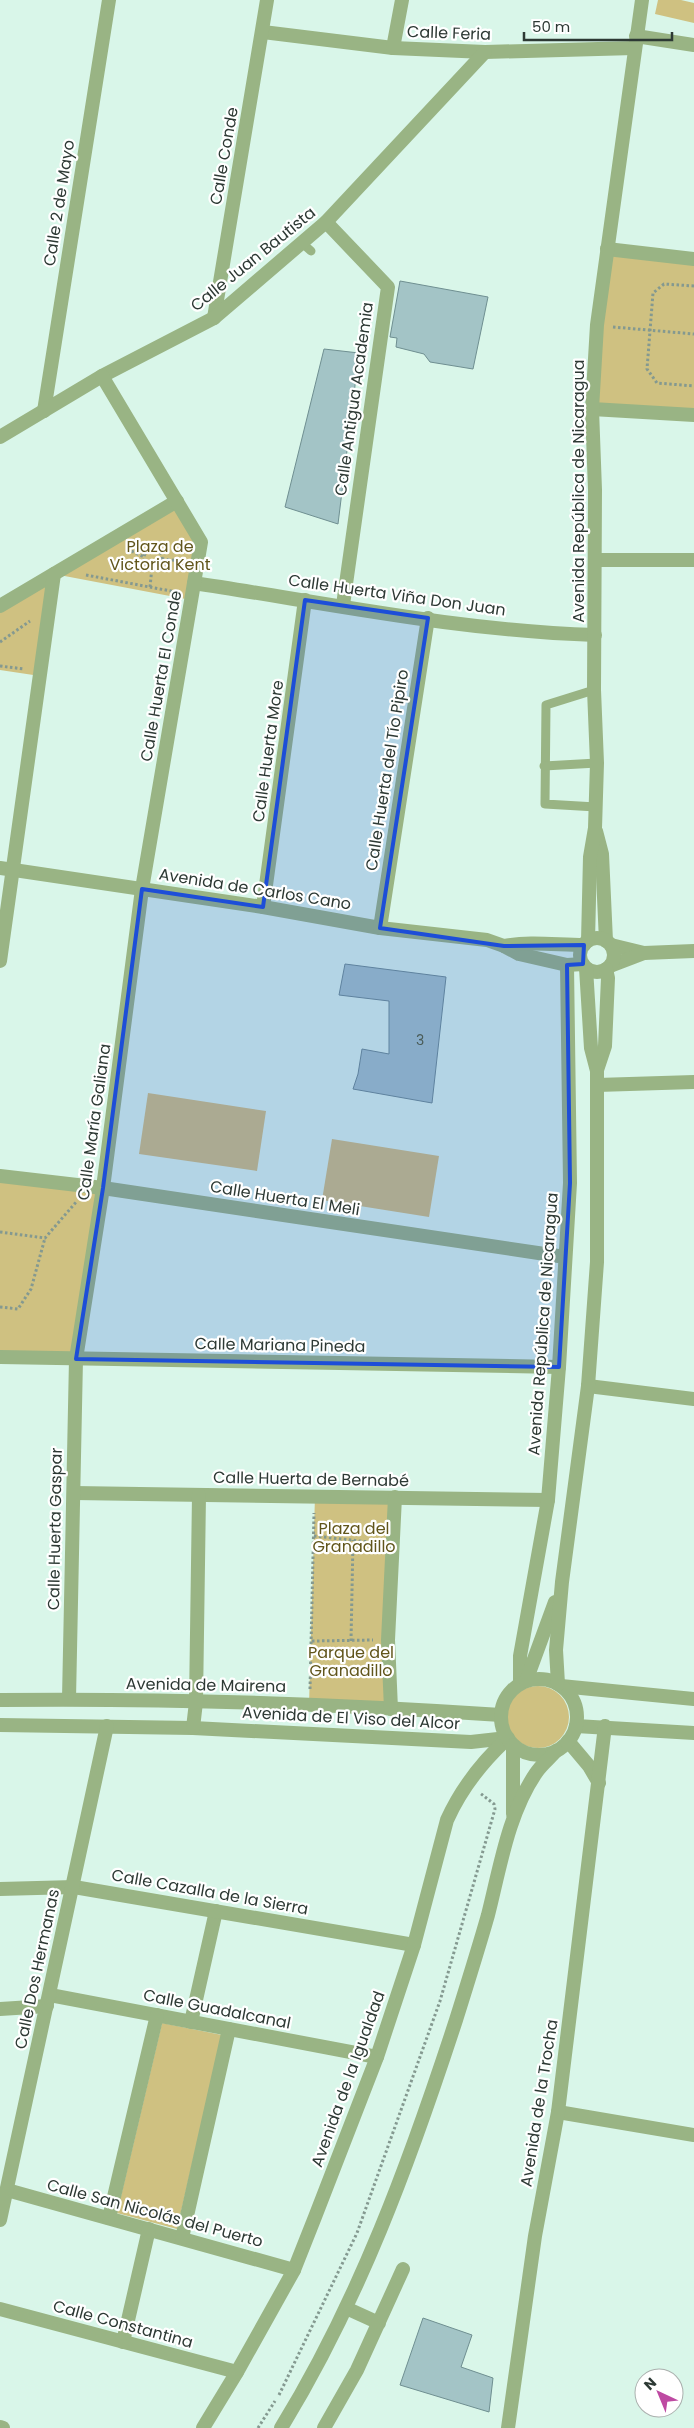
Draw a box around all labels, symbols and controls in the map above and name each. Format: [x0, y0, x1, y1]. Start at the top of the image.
scale bar [524, 10, 672, 42]
text: 50 m [532, 16, 570, 37]
street label: Calle Feria [407, 20, 491, 46]
street label: Calle Conde [204, 105, 244, 207]
street label: Calle 2 de Mayo [38, 138, 80, 268]
street label: Calle Juan Bautista [186, 201, 320, 317]
street label: Calle Antigua Academia [329, 301, 379, 497]
street label: Avenida República de Nicaragua [567, 359, 590, 623]
park label: Plaza de Victoria Kent [109, 535, 211, 576]
street label: Calle Huerta Viña Don Juan [287, 568, 507, 622]
street label: Calle Huerta El Conde [135, 589, 187, 763]
street label: Calle Huerta del Tío Pipiro [360, 668, 414, 872]
street label: Calle Huerta More [247, 678, 289, 824]
street label: Avenida de Carlos Cano [157, 862, 353, 916]
house number: 3 [416, 1030, 424, 1050]
street label: Calle María Galiana [72, 1042, 116, 1202]
street label: Calle Huerta El Meli [208, 1175, 362, 1221]
street label: Avenida República de Nicaragua [522, 1192, 564, 1456]
street label: Calle Mariana Pineda [194, 1332, 366, 1358]
street label: Calle Huerta Gaspar [42, 1448, 68, 1610]
street label: Calle Huerta de Bernabé [213, 1466, 409, 1492]
park label: Plaza del Granadillo [312, 1517, 396, 1558]
park label: Parque del Granadillo [308, 1641, 394, 1682]
street label: Avenida de Mairena [126, 1672, 286, 1698]
street label: Avenida de El Viso del Alcor [241, 1701, 461, 1735]
street label: Calle Cazalla de la Sierra [110, 1863, 310, 1921]
street label: Calle Dos Hermanas [9, 1887, 65, 2051]
street label: Calle Guadalcanal [141, 1983, 293, 2035]
street label: Avenida de la Igualdad [305, 1988, 391, 2170]
street label: Avenida de la Trocha [514, 2018, 564, 2188]
street label: Calle San Nicolás del Puerto [44, 2173, 266, 2253]
street label: Calle Constantina [50, 2294, 196, 2354]
north arrow [634, 2368, 684, 2418]
text: N [639, 2373, 661, 2394]

